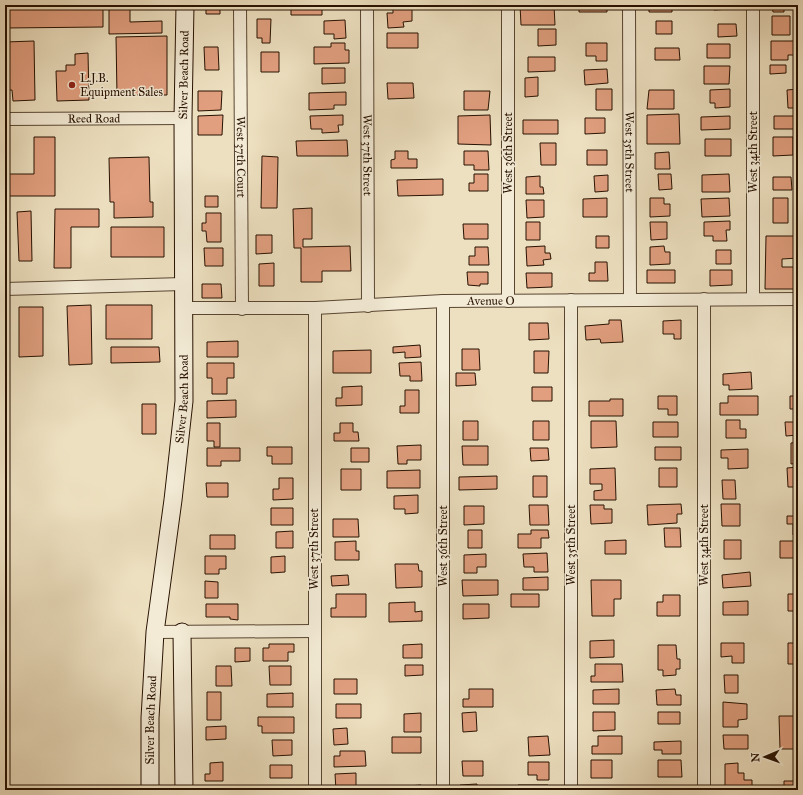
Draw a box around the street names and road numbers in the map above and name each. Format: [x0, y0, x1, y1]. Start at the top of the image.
street label: Silver Beach Road [176, 30, 192, 120]
street label: West 34th Street [746, 110, 760, 193]
street label: Reed Road [68, 111, 120, 126]
street label: West 36th Street [501, 112, 515, 194]
street label: West 35th Street [622, 112, 637, 193]
street label: West 37th Street [360, 114, 375, 197]
street label: West 37th Court [234, 116, 248, 198]
street label: Avenue O [466, 294, 515, 308]
street label: Silver Beach Road [172, 354, 191, 444]
street label: West 34th Street [697, 503, 711, 586]
street label: West 35th Street [564, 504, 578, 585]
street label: West 36th Street [436, 505, 450, 587]
street label: West 37th Street [307, 507, 321, 590]
street label: Silver Beach Road [143, 675, 159, 765]

